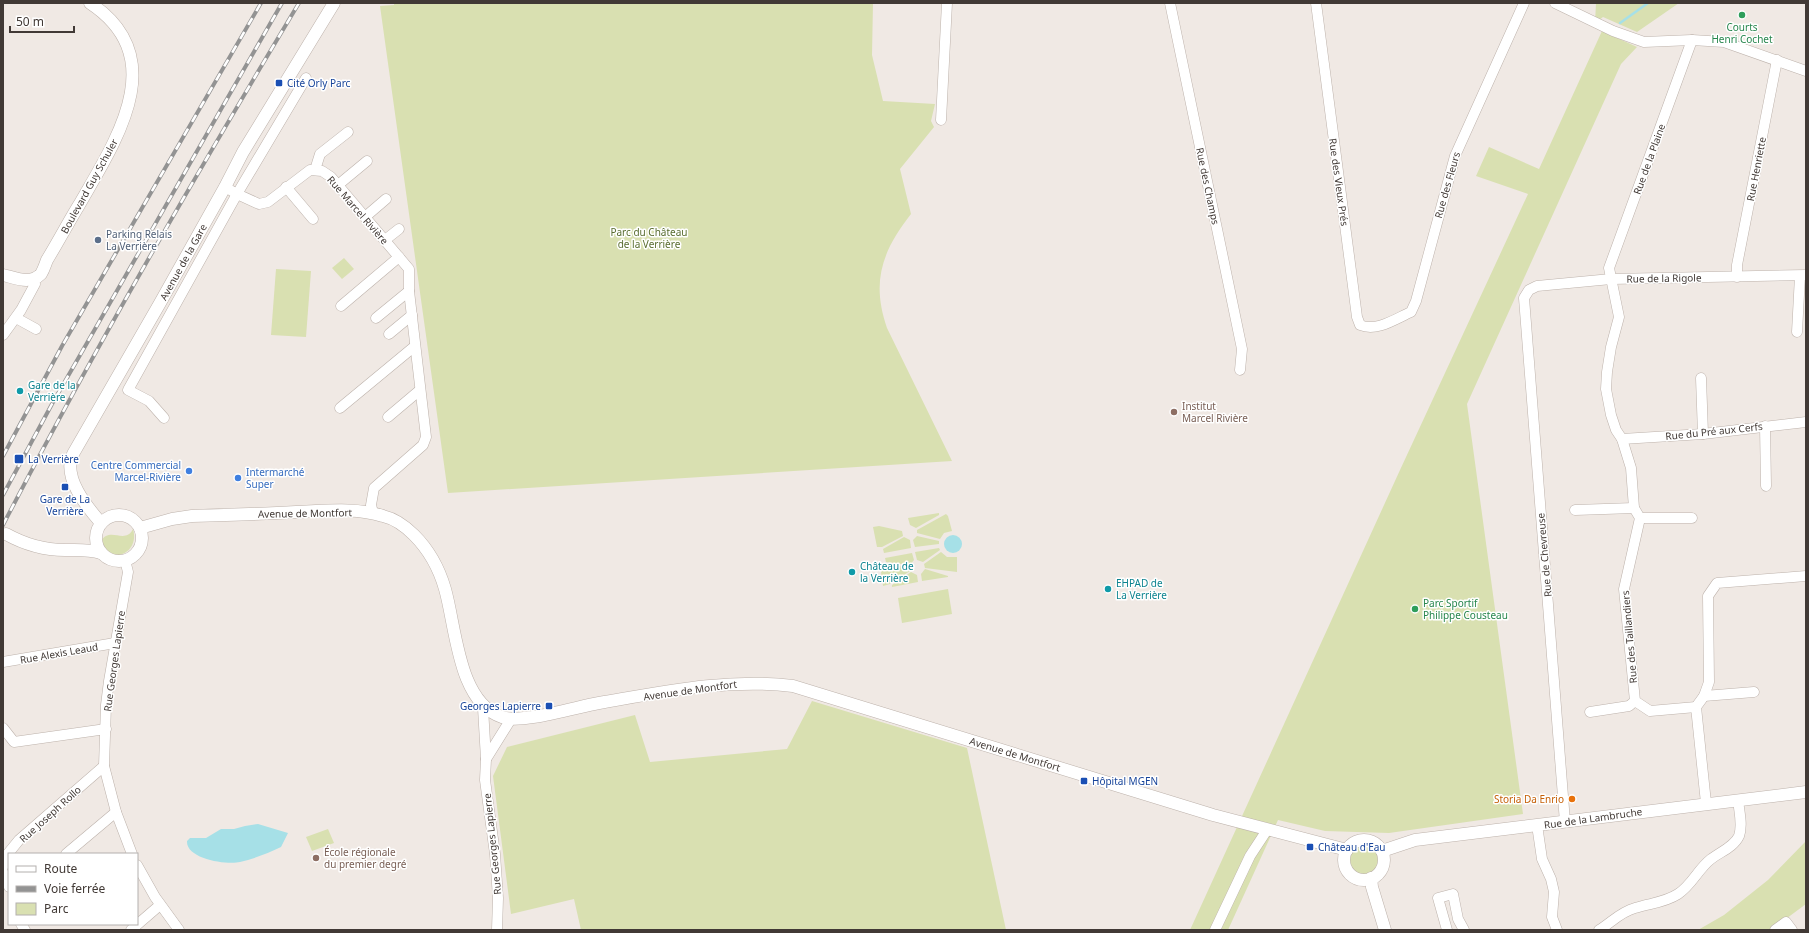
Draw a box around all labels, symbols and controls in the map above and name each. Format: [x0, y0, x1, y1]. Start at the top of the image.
scale bar [10, 8, 74, 34]
marker: Courts Henri Cochet [1737, 10, 1747, 20]
text: 50 m [16, 13, 44, 30]
place label: Courts Henri Cochet [1711, 20, 1773, 46]
place label: Cité Orly Parc [287, 76, 351, 90]
marker: Cité Orly Parc [274, 78, 284, 88]
street label: Rue de la Plaine [1630, 121, 1668, 196]
street label: Rue Henriette [1743, 135, 1769, 202]
street label: Boulevard Guy Schuler [57, 136, 121, 236]
street label: Rue des Vieux Prés [1326, 137, 1352, 227]
street label: Rue des Champs [1193, 146, 1223, 226]
street label: Rue des Fleurs [1431, 150, 1463, 220]
street label: Rue Marcel Rivière [324, 173, 392, 248]
street label: Avenue de la Gare [156, 221, 210, 303]
park label: Parc du Château de la Verrière [610, 225, 688, 251]
place label: Parking Relais La Verrière [106, 227, 172, 253]
marker: Parking Relais La Verrière [93, 235, 103, 245]
street label: Rue de la Rigole [1626, 270, 1702, 286]
place label: Gare de la Verrière [28, 378, 76, 404]
marker: Gare de la Verrière [15, 386, 25, 396]
place label: Institut Marcel Rivière [1182, 399, 1248, 425]
marker: Institut Marcel Rivière [1169, 407, 1179, 417]
street label: Rue du Pré aux Cerfs [1665, 419, 1764, 443]
place label: La Verrière [28, 452, 79, 466]
marker: La Verrière [13, 453, 25, 465]
place label: Centre Commercial Marcel-Rivière [91, 458, 181, 484]
place label: Intermarché Super [246, 465, 305, 491]
marker: Centre Commercial Marcel-Rivière [184, 466, 194, 476]
marker: Intermarché Super [233, 473, 243, 483]
marker: Gare de La Verrière [60, 482, 70, 492]
place label: Gare de La Verrière [40, 492, 90, 518]
street label: Avenue de Montfort [258, 505, 353, 521]
street label: Rue de Chevreuse [1533, 512, 1555, 598]
place label: Château de la Verrière [860, 559, 914, 585]
marker: Château de la Verrière [847, 567, 857, 577]
place label: EHPAD de La Verrière [1116, 576, 1167, 602]
marker: EHPAD de La Verrière [1103, 584, 1113, 594]
street label: Rue des Taillandiers [1618, 590, 1640, 684]
place label: Parc Sportif Philippe Cousteau [1423, 596, 1508, 622]
marker: Parc Sportif Philippe Cousteau [1410, 604, 1420, 614]
street label: Rue Georges Lapierre [100, 609, 128, 712]
street label: Rue Alexis Leaud [19, 639, 99, 667]
street label: Avenue de Montfort [642, 676, 738, 703]
place label: Georges Lapierre [460, 699, 541, 713]
marker: Georges Lapierre [544, 701, 554, 711]
street label: Avenue de Montfort [968, 734, 1062, 775]
place label: Hôpital MGEN [1092, 774, 1158, 788]
marker: Hôpital MGEN [1079, 776, 1089, 786]
street label: Rue Joseph Rollo [16, 783, 84, 845]
street label: Rue Georges Lapierre [480, 792, 504, 895]
place label: Storia Da Enrio [1494, 792, 1564, 806]
marker: Storia Da Enrio [1567, 794, 1577, 804]
street label: Rue de la Lambruche [1543, 804, 1643, 832]
place label: Château d'Eau [1318, 840, 1386, 854]
marker: Château d'Eau [1305, 842, 1315, 852]
place label: École régionale du premier degré [324, 845, 407, 871]
legend [8, 853, 138, 925]
marker: École régionale du premier degré [311, 853, 321, 863]
text: Route [44, 860, 77, 877]
text: Voie ferrée [44, 880, 106, 897]
text: Parc [44, 900, 69, 917]

